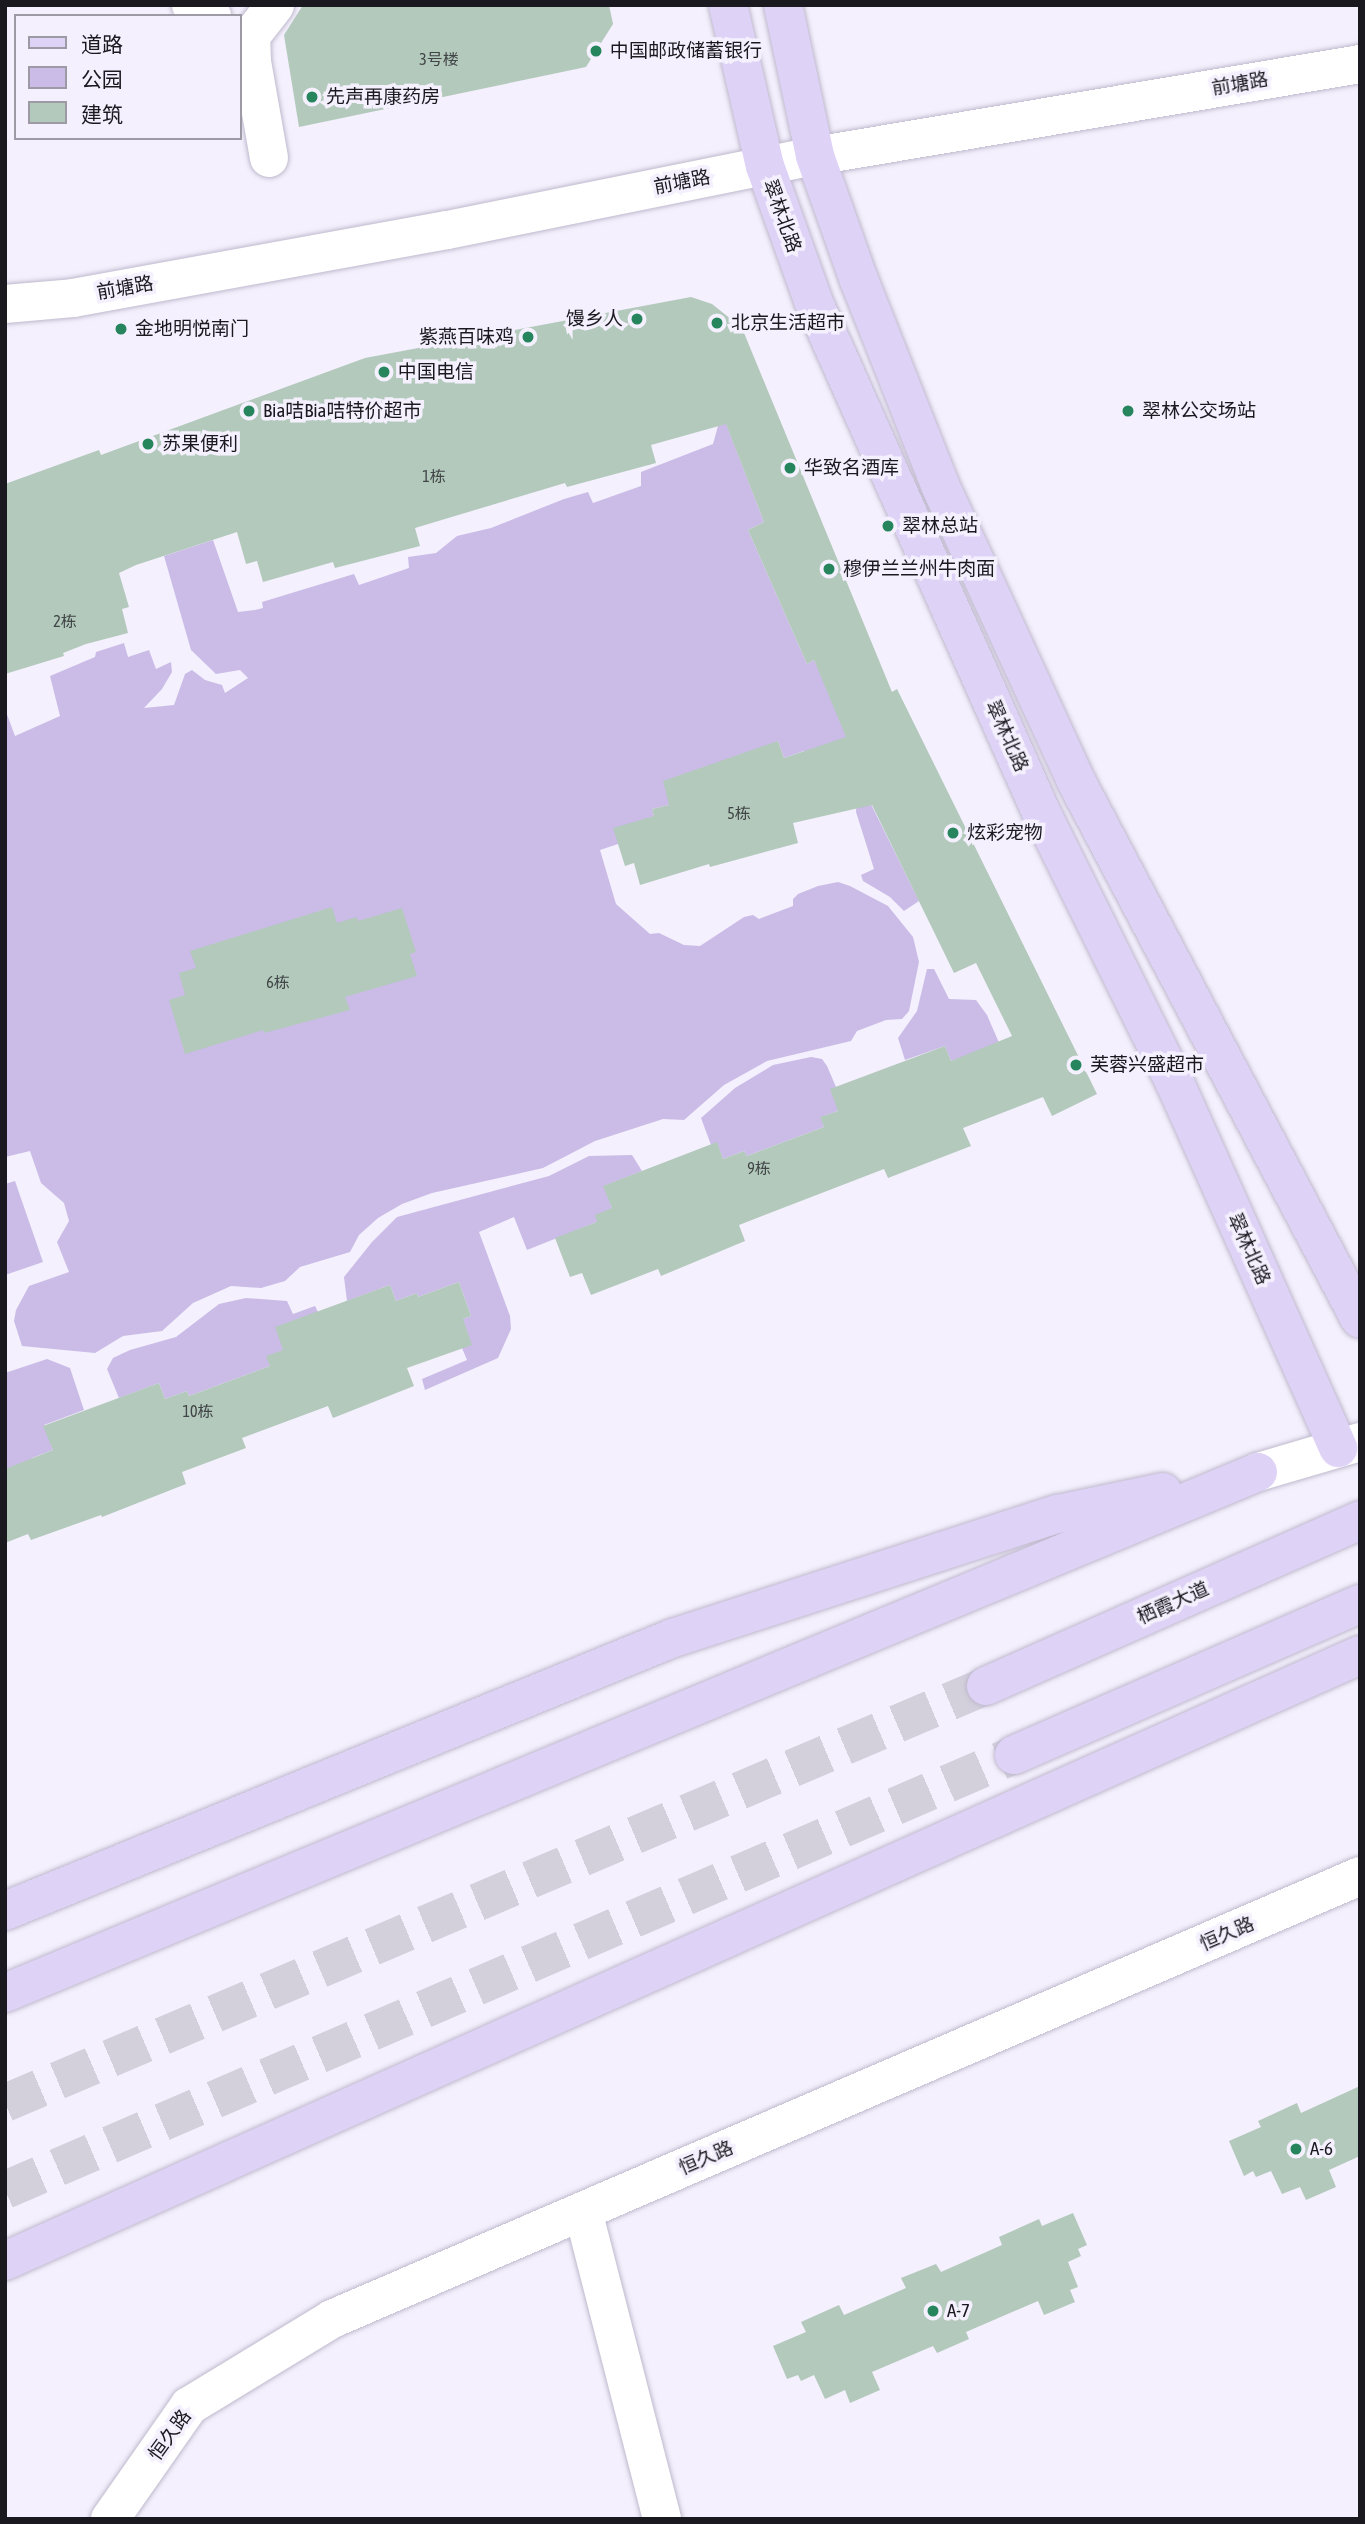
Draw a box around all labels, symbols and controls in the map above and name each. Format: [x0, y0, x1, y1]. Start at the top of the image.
legend [14, 14, 242, 140]
text: 道路 [81, 32, 123, 56]
place label: 中国邮政储蓄银行 [610, 40, 762, 62]
marker: 中国邮政储蓄银行 [588, 43, 604, 59]
house number: 3号楼 [419, 49, 459, 69]
text: 公园 [81, 67, 123, 91]
street label: 前塘路 [1210, 68, 1270, 100]
place label: 先声再康药房 [326, 86, 440, 108]
marker: 先声再康药房 [304, 89, 320, 105]
text: 建筑 [81, 102, 123, 126]
street label: 前塘路 [652, 165, 712, 199]
street label: 翠林北路 [758, 176, 806, 256]
street label: 前塘路 [95, 272, 155, 304]
place label: 馒乡人 [566, 308, 623, 330]
marker: 馒乡人 [629, 311, 645, 327]
place label: 北京生活超市 [731, 312, 845, 334]
marker: 北京生活超市 [709, 315, 725, 331]
place label: 金地明悦南门 [135, 318, 249, 340]
marker: 金地明悦南门 [113, 321, 129, 337]
place label: 紫燕百味鸡 [419, 326, 514, 348]
marker: 紫燕百味鸡 [520, 329, 536, 345]
place label: 中国电信 [398, 361, 474, 383]
marker: 中国电信 [376, 364, 392, 380]
place label: Bia咭Bia咭特价超市 [263, 400, 421, 422]
place label: 翠林公交场站 [1142, 400, 1256, 422]
marker: Bia咭Bia咭特价超市 [241, 403, 257, 419]
marker: 翠林公交场站 [1120, 403, 1136, 419]
place label: 苏果便利 [162, 433, 238, 455]
marker: 苏果便利 [140, 436, 156, 452]
place label: 华致名酒库 [804, 457, 899, 479]
marker: 华致名酒库 [782, 460, 798, 476]
house number: 1栋 [422, 466, 446, 486]
place label: 翠林总站 [902, 515, 978, 537]
marker: 翠林总站 [880, 518, 896, 534]
place label: 穆伊兰兰州牛肉面 [843, 558, 995, 580]
marker: 穆伊兰兰州牛肉面 [821, 561, 837, 577]
house number: 2栋 [53, 611, 77, 631]
street label: 翠林北路 [981, 697, 1033, 775]
house number: 5栋 [727, 803, 751, 823]
place label: 炫彩宠物 [967, 822, 1043, 844]
marker: 炫彩宠物 [945, 825, 961, 841]
house number: 6栋 [266, 972, 290, 992]
place label: 芙蓉兴盛超市 [1090, 1054, 1204, 1076]
marker: 芙蓉兴盛超市 [1068, 1057, 1084, 1073]
house number: 9栋 [747, 1158, 771, 1178]
street label: 翠林北路 [1223, 1210, 1275, 1288]
house number: 10栋 [182, 1401, 214, 1421]
street label: 栖霞大道 [1134, 1577, 1212, 1629]
street label: 恒久路 [1196, 1912, 1258, 1956]
street label: 恒久路 [675, 2136, 737, 2180]
place label: A-6 [1310, 2138, 1333, 2160]
marker: A-6 [1288, 2141, 1304, 2157]
place label: A-7 [947, 2300, 970, 2322]
marker: A-7 [925, 2303, 941, 2319]
street label: 恒久路 [144, 2405, 196, 2465]

